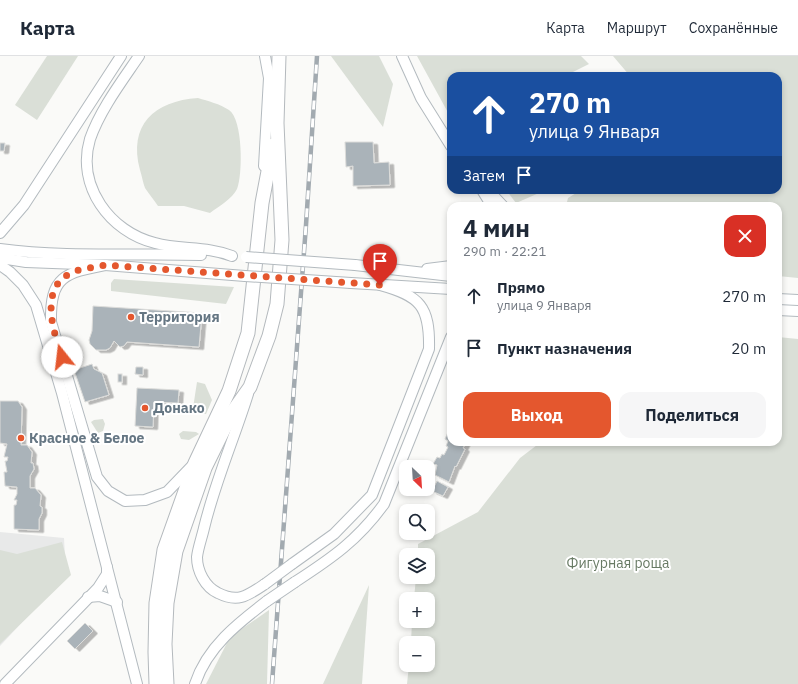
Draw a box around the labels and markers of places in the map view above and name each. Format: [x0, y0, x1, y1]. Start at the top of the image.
pin [363, 244, 397, 285]
place label: Территория [139, 308, 220, 326]
marker: Территория [126, 312, 136, 322]
place label: Донако [153, 399, 205, 417]
marker: Донако [140, 403, 150, 413]
place label: Красное & Белое [29, 429, 145, 447]
marker: Красное & Белое [16, 433, 26, 443]

